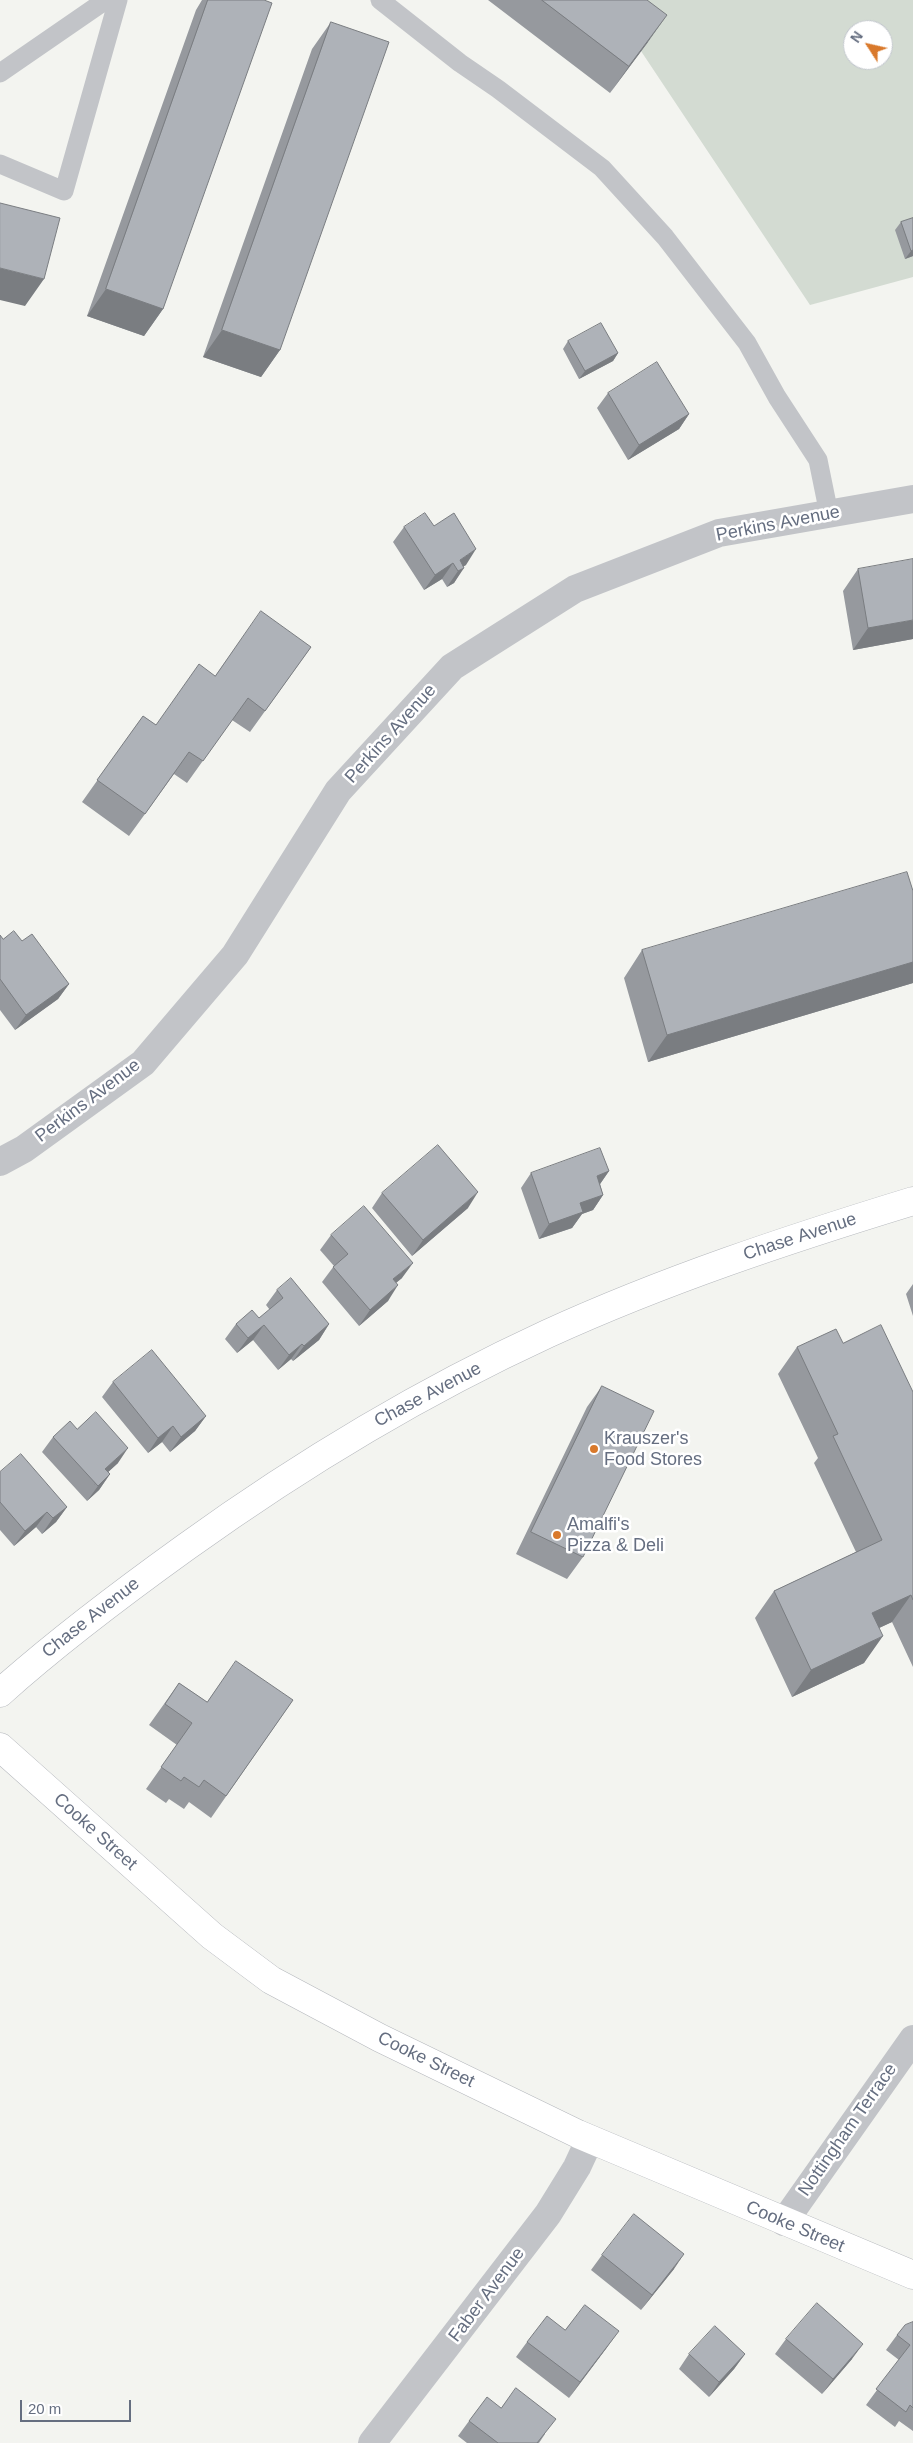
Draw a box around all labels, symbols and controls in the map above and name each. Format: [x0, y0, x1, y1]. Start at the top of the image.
north arrow [843, 20, 893, 70]
text: N [847, 28, 866, 46]
street label: Perkins Avenue [714, 501, 842, 547]
street label: Perkins Avenue [341, 680, 441, 788]
street label: Perkins Avenue [31, 1055, 145, 1147]
street label: Chase Avenue [741, 1209, 859, 1265]
street label: Chase Avenue [371, 1358, 485, 1432]
place label: Krauszer's Food Stores [604, 1428, 702, 1470]
marker: Krauszer's Food Stores [588, 1443, 600, 1455]
place label: Amalfi's Pizza & Deli [567, 1514, 664, 1556]
marker: Amalfi's Pizza & Deli [551, 1529, 563, 1541]
street label: Chase Avenue [38, 1573, 144, 1663]
street label: Cooke Street [49, 1789, 141, 1875]
street label: Cooke Street [374, 2027, 478, 2093]
street label: Nottingham Terrace [794, 2059, 902, 2201]
street label: Cooke Street [742, 2197, 848, 2257]
street label: Faber Avenue [444, 2243, 530, 2347]
scale bar [22, 2390, 134, 2422]
text: 20 m [28, 2400, 61, 2417]

